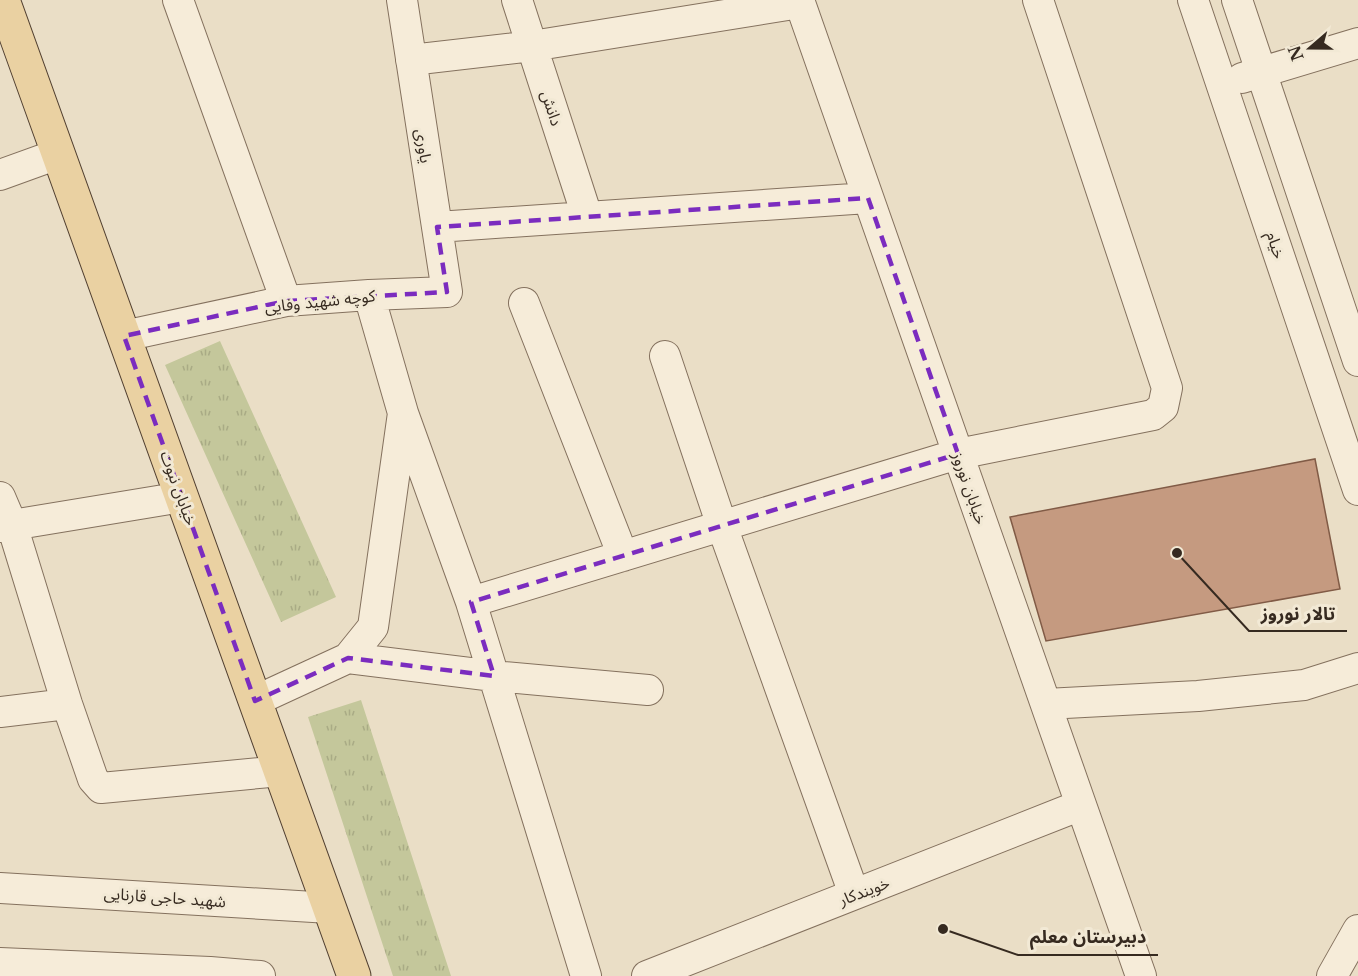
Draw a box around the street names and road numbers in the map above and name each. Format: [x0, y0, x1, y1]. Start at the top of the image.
street label: دانش [537, 88, 567, 128]
street label: یاوری [411, 127, 437, 165]
street label: خیام [1259, 229, 1290, 262]
street label: کوچه شهید وفایی [264, 285, 377, 318]
street label: خیابان نبوت [156, 448, 202, 528]
street label: خیابان نوروز [948, 448, 992, 527]
street label: خویندکار [835, 872, 892, 910]
street label: شهید حاجی قارنایی [103, 883, 227, 911]

